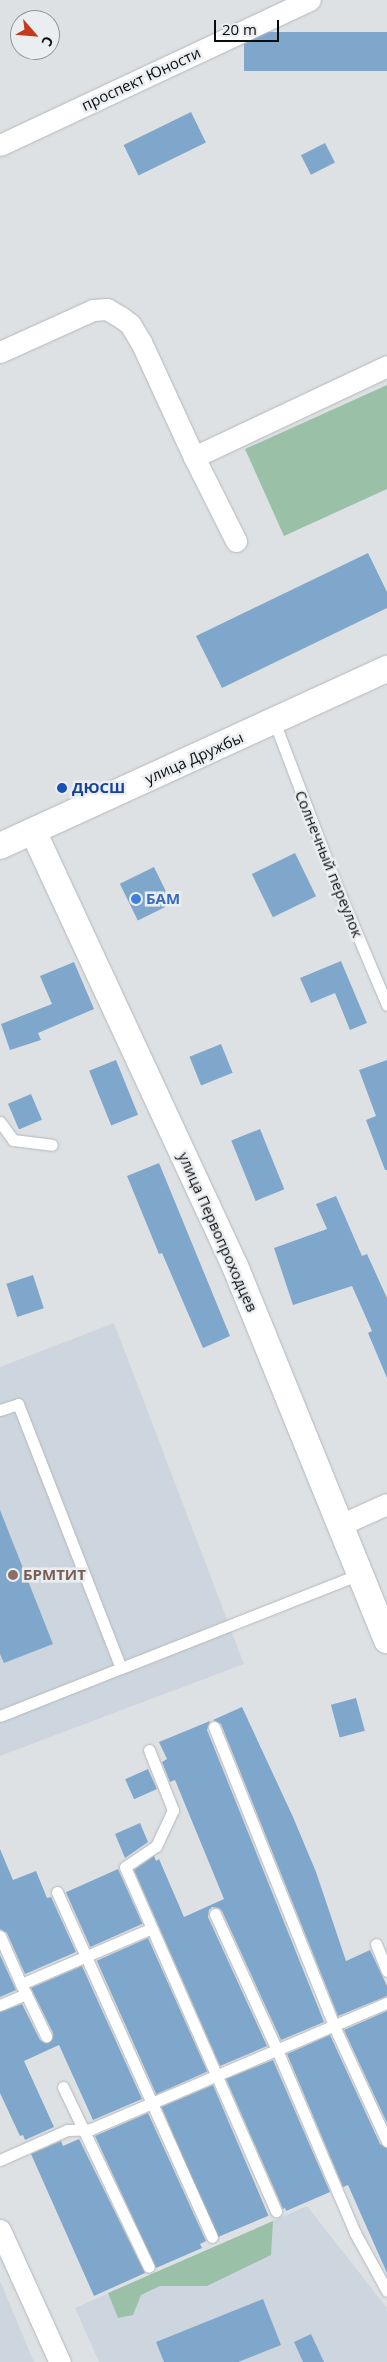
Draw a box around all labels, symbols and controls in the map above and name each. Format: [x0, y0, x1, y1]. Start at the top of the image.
north arrow [10, 10, 60, 60]
scale bar [217, 10, 282, 42]
text: 20 m [222, 19, 257, 39]
text: С [37, 33, 58, 50]
street label: проспект Юности [79, 44, 203, 114]
street label: улица Дружбы [142, 728, 246, 788]
place label: ДЮСШ [72, 779, 125, 797]
marker: ДЮСШ [56, 782, 68, 794]
street label: Солнечный переулок [291, 788, 367, 940]
place label: БАМ [146, 890, 180, 908]
marker: БАМ [130, 893, 142, 905]
street label: улица Первопроходцев [175, 1149, 261, 1315]
place label: БРМТИТ [23, 1566, 86, 1584]
marker: БРМТИТ [7, 1569, 19, 1581]

